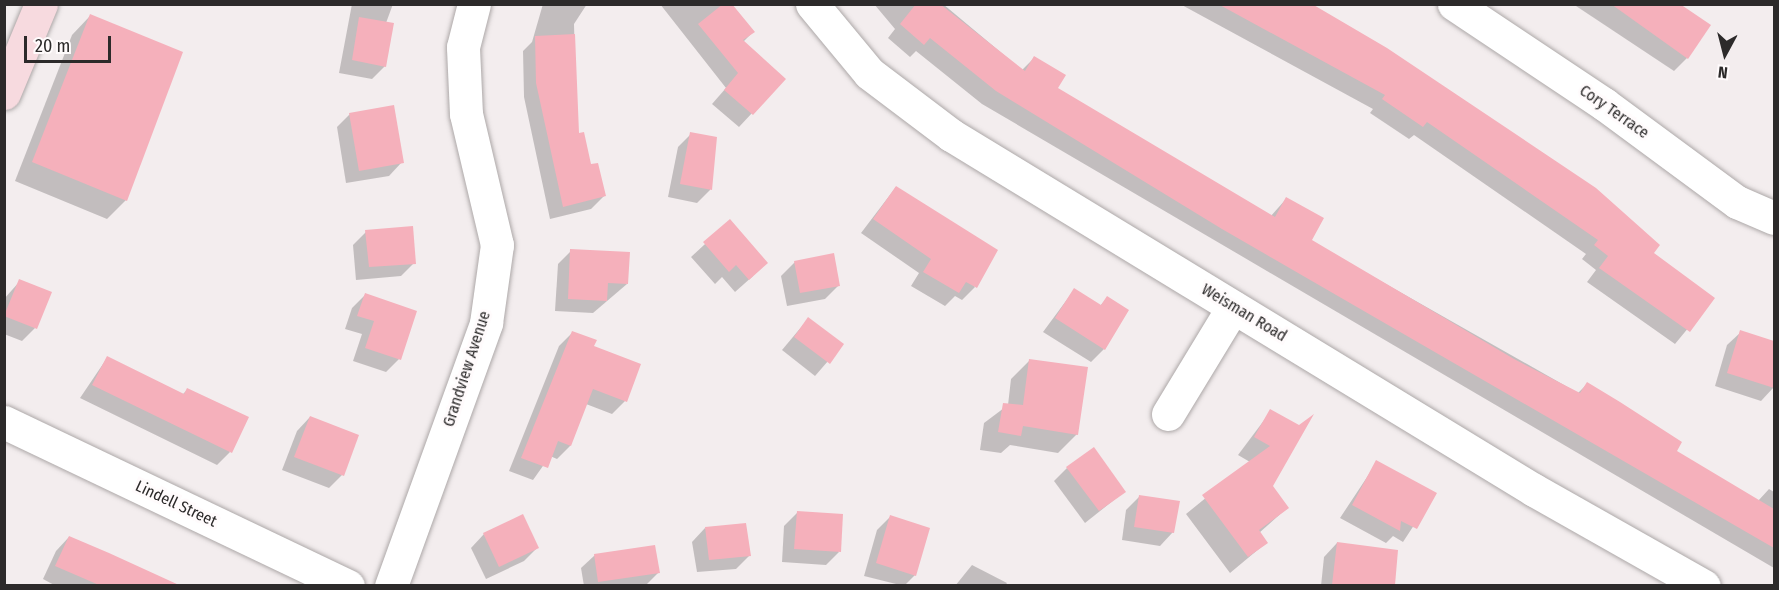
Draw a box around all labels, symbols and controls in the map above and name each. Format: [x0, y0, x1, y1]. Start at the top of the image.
scale bar [27, 24, 114, 62]
north arrow [1695, 24, 1755, 84]
text: 20 m [35, 35, 70, 57]
text: N [1717, 62, 1729, 82]
street label: Cory Terrace [1576, 81, 1652, 143]
street label: Weisman Road [1198, 280, 1290, 346]
street label: Grandview Avenue [439, 309, 495, 429]
street label: Lindell Street [132, 477, 220, 531]

